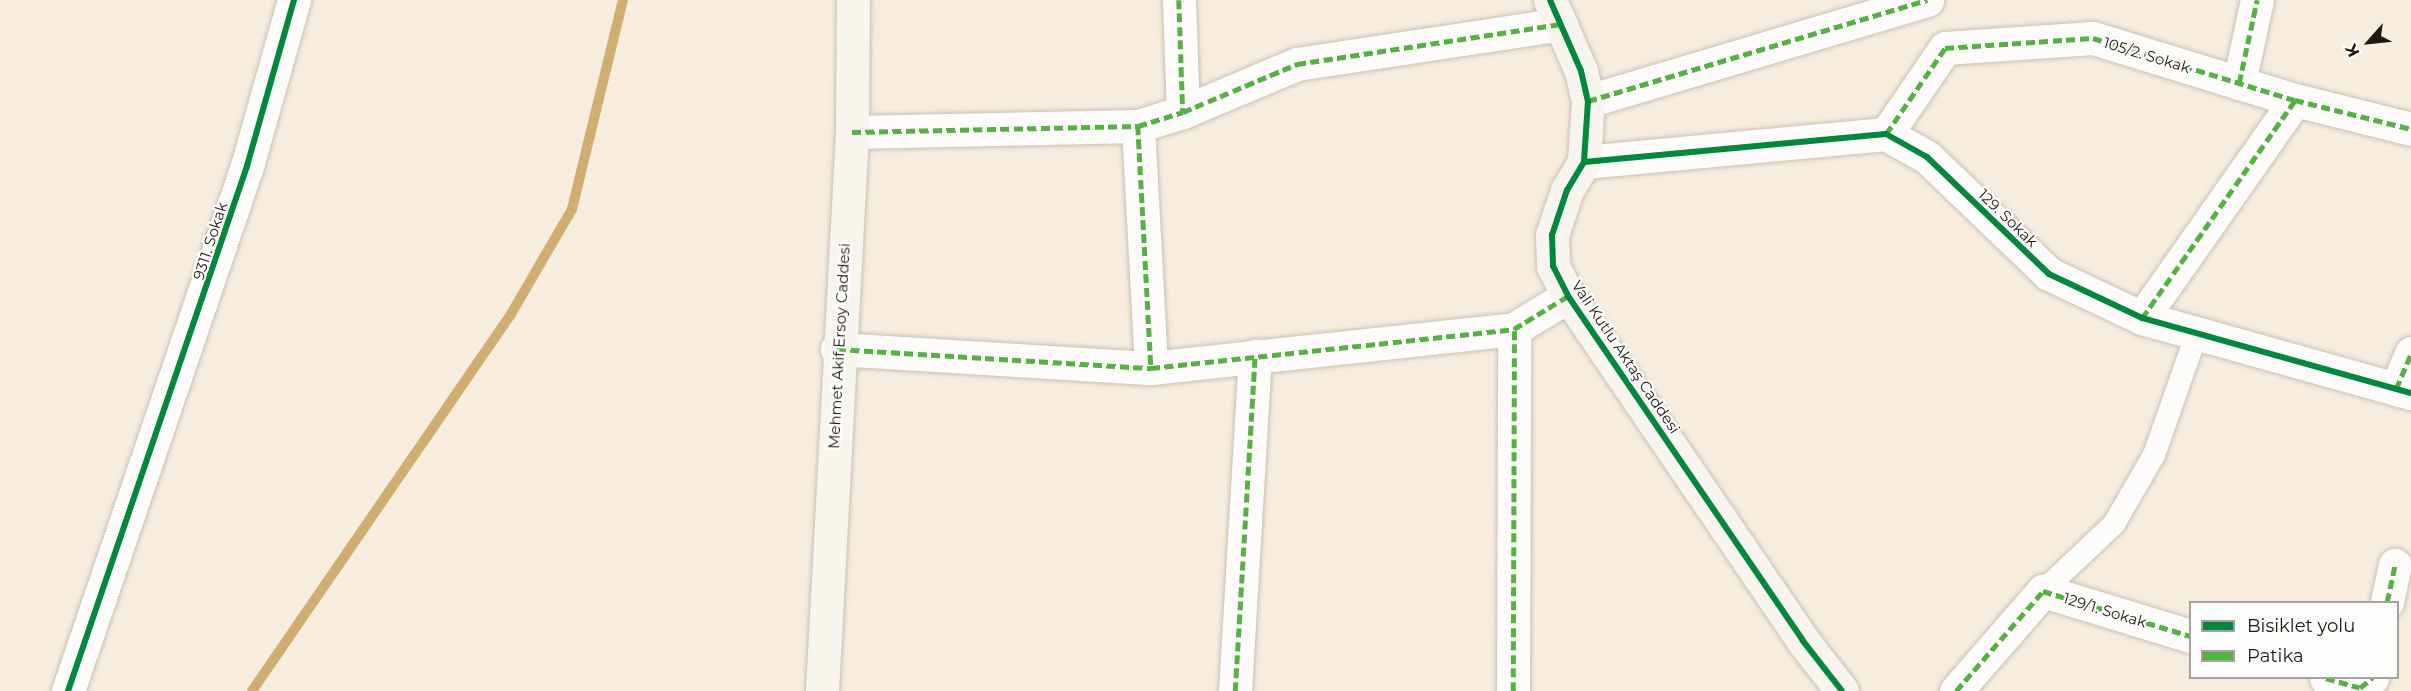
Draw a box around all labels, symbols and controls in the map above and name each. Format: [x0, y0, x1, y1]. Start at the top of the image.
north arrow [2339, 12, 2399, 72]
street label: 105/2. Sokak [2101, 33, 2193, 77]
text: K [2341, 41, 2364, 60]
street label: 129. Sokak [1975, 185, 2041, 251]
street label: 9311. Sokak [189, 200, 231, 282]
street label: Mehmet Akif Ersoy Caddesi [825, 243, 853, 449]
street label: Vali Kutlu Aktaş Caddesi [1568, 277, 1684, 437]
street label: 129/1. Sokak [2061, 589, 2149, 631]
legend [2189, 601, 2399, 679]
text: Bisiklet yolu [2247, 615, 2355, 637]
text: Patika [2247, 645, 2304, 667]

